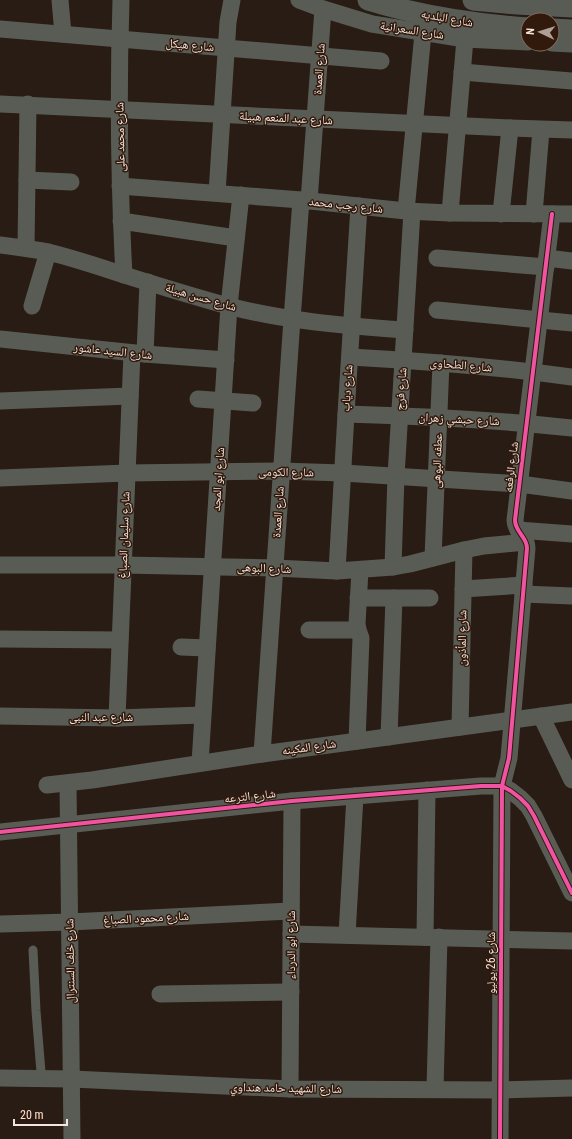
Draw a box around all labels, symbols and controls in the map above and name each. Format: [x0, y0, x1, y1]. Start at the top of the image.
street label: شارع البلديه [420, 7, 474, 30]
north arrow [520, 12, 560, 52]
street label: شارع السعرانية [379, 18, 445, 43]
text: N [524, 27, 537, 35]
street label: شارع هيكل [165, 36, 215, 55]
street label: شارع العمدة [310, 43, 329, 95]
street label: شارع محمد على [112, 102, 129, 172]
street label: شارع عبد المنعم هبيلة [239, 109, 333, 128]
street label: شارع رجب محمد [308, 194, 384, 217]
street label: شارع حسن هبيلة [164, 280, 238, 315]
street label: شارع السيد عاشور [72, 340, 153, 363]
street label: شارع الطحاوى [429, 355, 493, 376]
street label: شارع دياب [338, 364, 357, 412]
street label: شارع فرج [393, 367, 410, 411]
street label: شارع حبشي زهران [418, 410, 500, 431]
street label: عطفه البوهى [429, 433, 445, 489]
street label: شارع الرفعه [501, 441, 522, 493]
street label: شارع ابو المجد [209, 446, 228, 512]
street label: شارع الكومى [258, 465, 314, 480]
street label: شارع العمدة [269, 486, 288, 538]
street label: شارع سليمان الصباغ [115, 491, 134, 579]
street label: شارع البوهى [237, 560, 292, 577]
street label: شارع المأذون [455, 609, 470, 666]
street label: شارع عبد النبى [69, 710, 133, 725]
street label: شارع المكينه [281, 736, 337, 759]
street label: شارع الترعه [224, 786, 277, 807]
street label: شارع محمود الصباغ [103, 909, 189, 928]
street label: شارع ابو الدرداء [284, 910, 299, 979]
street label: شارع خلف السنترال [62, 918, 79, 1003]
street label: شارع 26 يوليو [484, 932, 499, 994]
street label: شارع الشهيد حامد هنداوي [230, 1080, 342, 1099]
scale bar [14, 1101, 67, 1127]
text: 20 m [20, 1108, 44, 1122]

